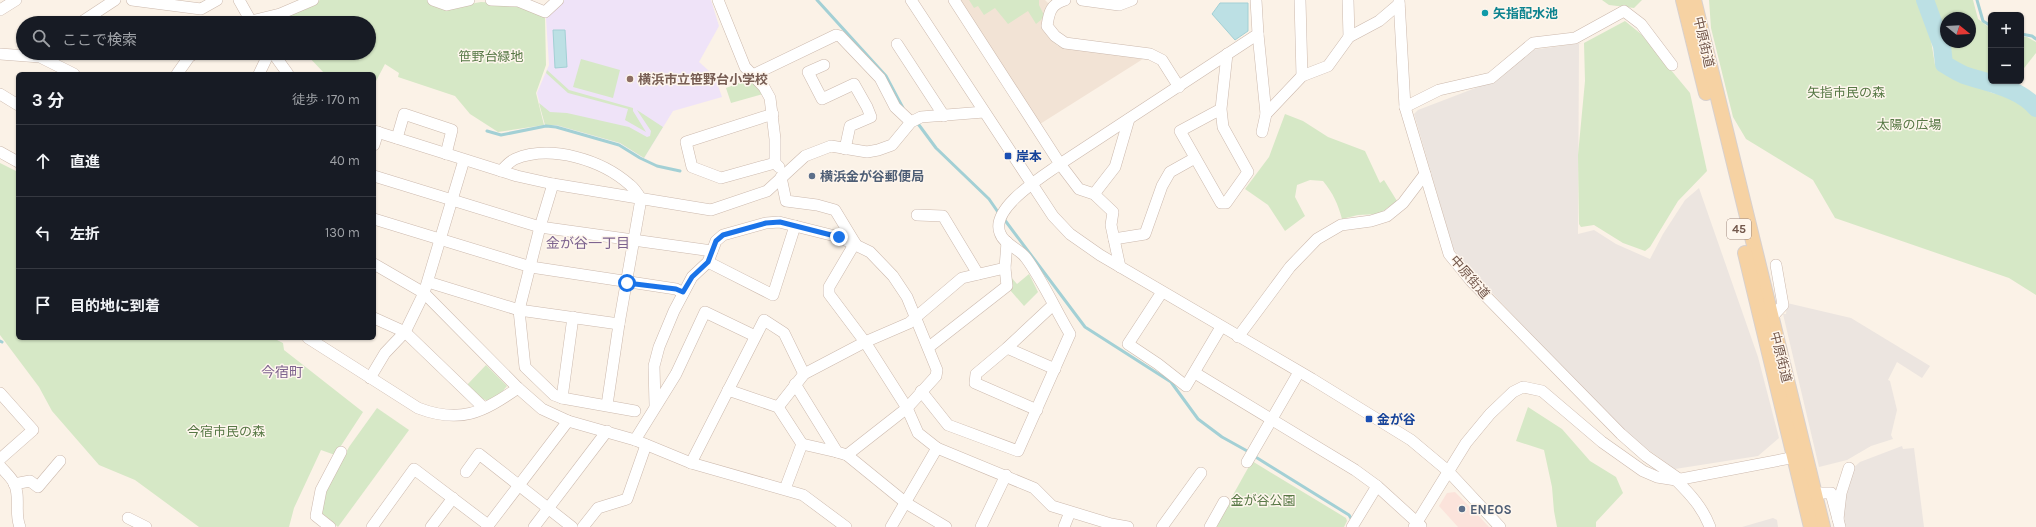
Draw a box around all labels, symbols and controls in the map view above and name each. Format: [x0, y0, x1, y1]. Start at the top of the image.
place label: 矢指配水池 [1493, 6, 1558, 21]
marker: 矢指配水池 [1480, 8, 1490, 18]
north arrow [1940, 12, 1976, 48]
map controls [1988, 12, 2024, 84]
button: + [1988, 12, 2024, 48]
street label: 中原街道 [1691, 15, 1717, 69]
search box [16, 16, 376, 60]
icon: search [30, 27, 52, 49]
text: ここで検索 [62, 31, 137, 49]
button: − [1988, 48, 2024, 84]
park label: 笹野台緑地 [458, 49, 524, 64]
place label: 横浜市立笹野台小学校 [638, 72, 768, 87]
marker: 横浜市立笹野台小学校 [625, 74, 635, 84]
park label: 矢指市民の森 [1807, 85, 1885, 100]
text: 3 分 [32, 90, 64, 110]
text: 徒歩 · 170 m [292, 92, 360, 107]
park label: 太陽の広場 [1876, 117, 1942, 132]
place label: 岸本 [1016, 149, 1042, 164]
icon: ahead [32, 150, 54, 172]
marker: 岸本 [1003, 151, 1013, 161]
text: 直進 [70, 153, 100, 171]
text: 40 m [330, 153, 360, 168]
place label: 横浜金が谷郵便局 [820, 169, 924, 184]
marker: 横浜金が谷郵便局 [807, 171, 817, 181]
road number: 45 [1727, 219, 1751, 239]
icon: left [32, 222, 54, 244]
text: 左折 [70, 225, 100, 243]
text: 130 m [325, 225, 360, 240]
route end [830, 228, 848, 246]
district label: 金が谷一丁目 [546, 235, 630, 252]
street label: 中原街道 [1447, 252, 1493, 302]
route start [618, 274, 636, 292]
icon: arrive [32, 294, 54, 316]
text: 目的地に到着 [70, 297, 160, 315]
street label: 中原街道 [1767, 330, 1795, 384]
district label: 今宿町 [261, 364, 303, 381]
place label: 金が谷 [1377, 412, 1416, 427]
marker: 金が谷 [1364, 414, 1374, 424]
park label: 今宿市民の森 [187, 424, 265, 439]
park label: 金が谷公園 [1230, 493, 1296, 508]
place label: ENEOS [1470, 502, 1512, 517]
marker: ENEOS [1457, 504, 1467, 514]

